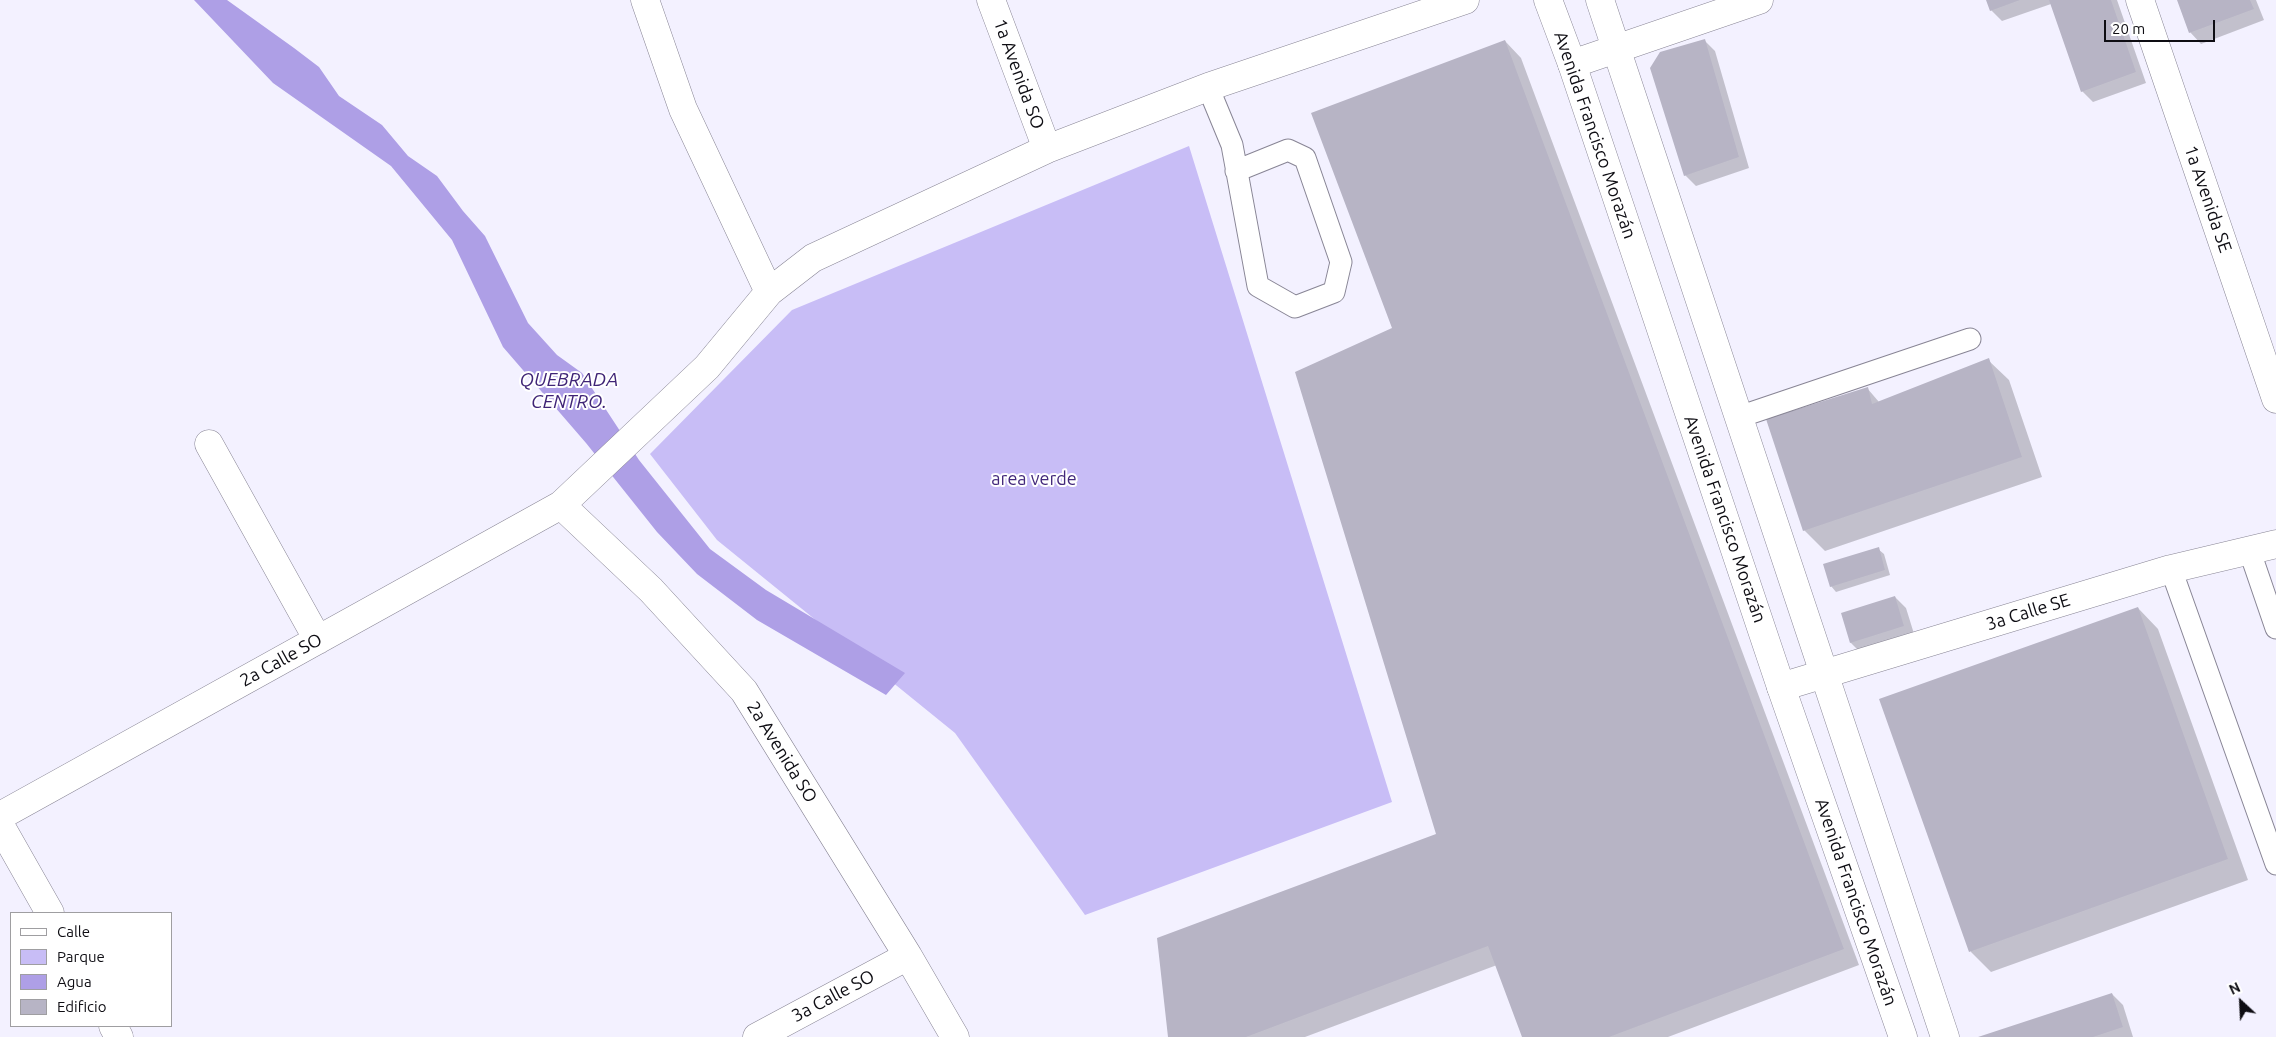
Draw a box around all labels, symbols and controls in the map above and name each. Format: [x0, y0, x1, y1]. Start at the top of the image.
scale bar [2106, 10, 2217, 42]
street label: 1a Avenida SO [989, 16, 1049, 132]
text: 20 m [2112, 20, 2145, 37]
street label: Avenida Francisco Morazán [1549, 29, 1641, 241]
street label: 1a Avenida SE [2180, 143, 2236, 255]
water label: QUEBRADA CENTRO. [520, 369, 618, 413]
street label: Avenida Francisco Morazán [1679, 413, 1771, 625]
park label: area verde [991, 468, 1077, 490]
street label: 3a Calle SE [1983, 589, 2073, 635]
street label: 2a Calle SO [236, 629, 326, 691]
street label: 2a Avenida SO [742, 697, 822, 807]
street label: Avenida Francisco Morazán [1810, 796, 1902, 1008]
legend [10, 912, 172, 1027]
text: Calle [57, 923, 90, 940]
text: Parque [57, 948, 105, 965]
street label: 3a Calle SO [788, 965, 878, 1027]
text: Agua [57, 973, 92, 990]
north arrow [2216, 977, 2266, 1027]
text: N [2227, 979, 2243, 998]
text: Edificio [57, 998, 106, 1015]

